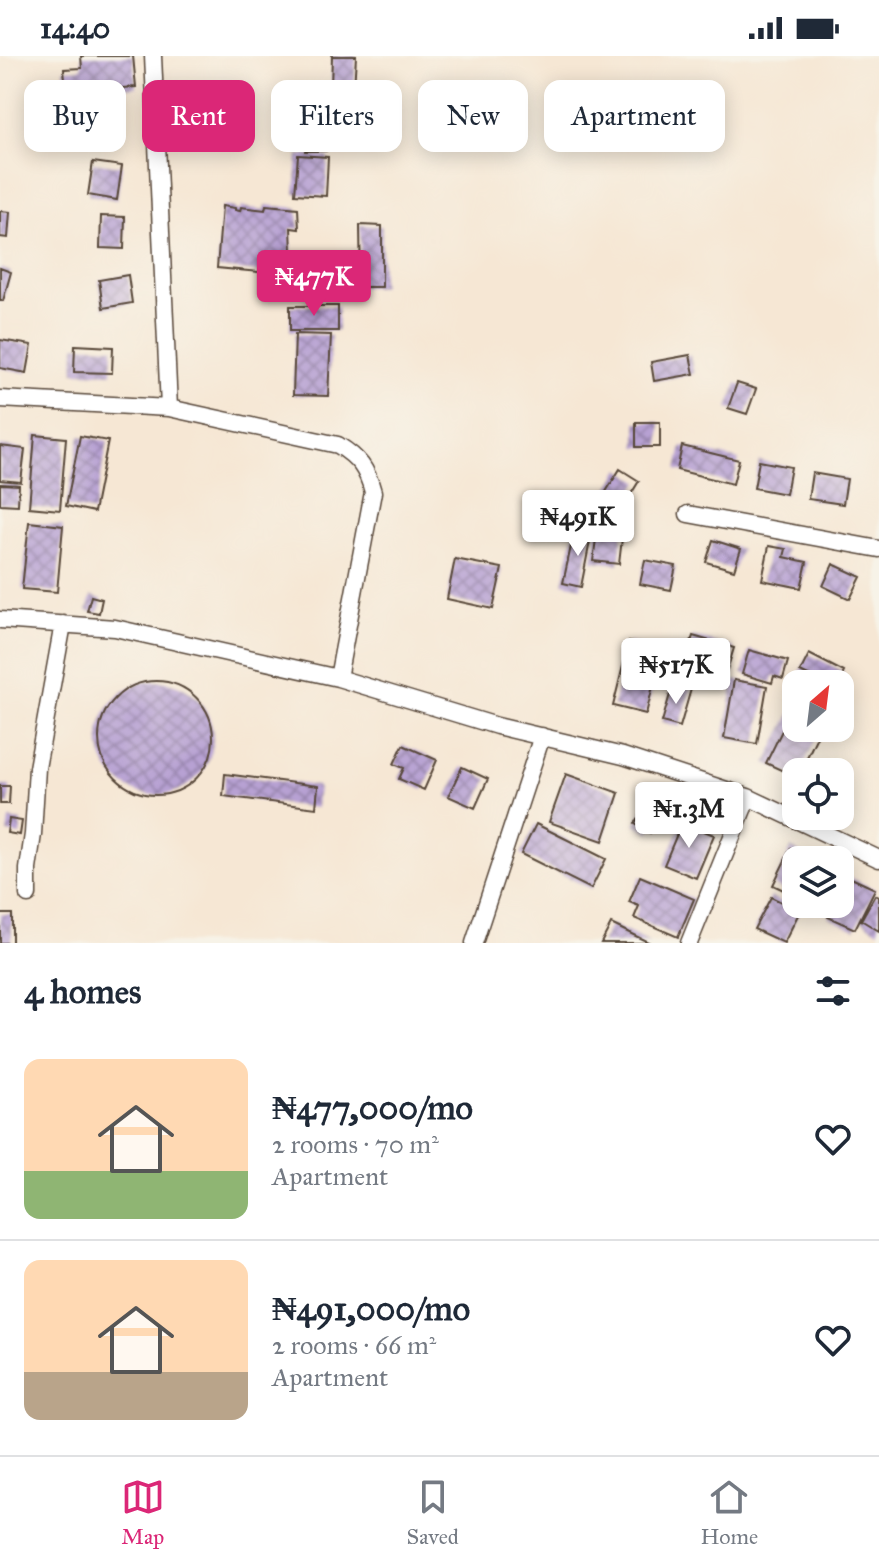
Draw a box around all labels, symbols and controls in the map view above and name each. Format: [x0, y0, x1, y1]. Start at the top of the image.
text: 14:40 [40, 10, 110, 46]
chip: Buy [24, 80, 126, 152]
chip: Rent [142, 80, 255, 152]
chip: Filters [271, 80, 402, 152]
chip: New [418, 80, 528, 152]
chip: Apartment [544, 80, 725, 152]
pin: ₦477K [258, 250, 370, 318]
text: ₦477K [275, 260, 353, 292]
pin: ₦491K [522, 490, 634, 558]
text: ₦491K [540, 500, 616, 532]
pin: ₦517K [620, 638, 732, 706]
text: ₦517K [639, 648, 713, 680]
north arrow [782, 670, 854, 742]
map controls [782, 670, 854, 918]
button: locate [782, 758, 854, 830]
pin: ₦1.3M [633, 782, 745, 850]
text: ₦1.3M [653, 792, 725, 824]
button: layers [782, 846, 854, 918]
icon: filters [811, 969, 855, 1013]
text: 4 homes [24, 971, 141, 1012]
text: ₦477,000/mo [272, 1087, 473, 1128]
icon: home [88, 1091, 184, 1187]
icon: heart [811, 1117, 855, 1161]
text: 2 rooms · 70 m² [272, 1128, 439, 1160]
text: Apartment [272, 1160, 388, 1192]
text: ₦491,000/mo [272, 1288, 470, 1329]
icon: home [88, 1292, 184, 1388]
icon: heart [811, 1318, 855, 1362]
text: 2 rooms · 66 m² [272, 1329, 436, 1361]
text: Apartment [272, 1361, 388, 1393]
tab: Map [121, 1475, 165, 1550]
tab: Saved [407, 1475, 459, 1550]
tab: Home [701, 1475, 758, 1550]

